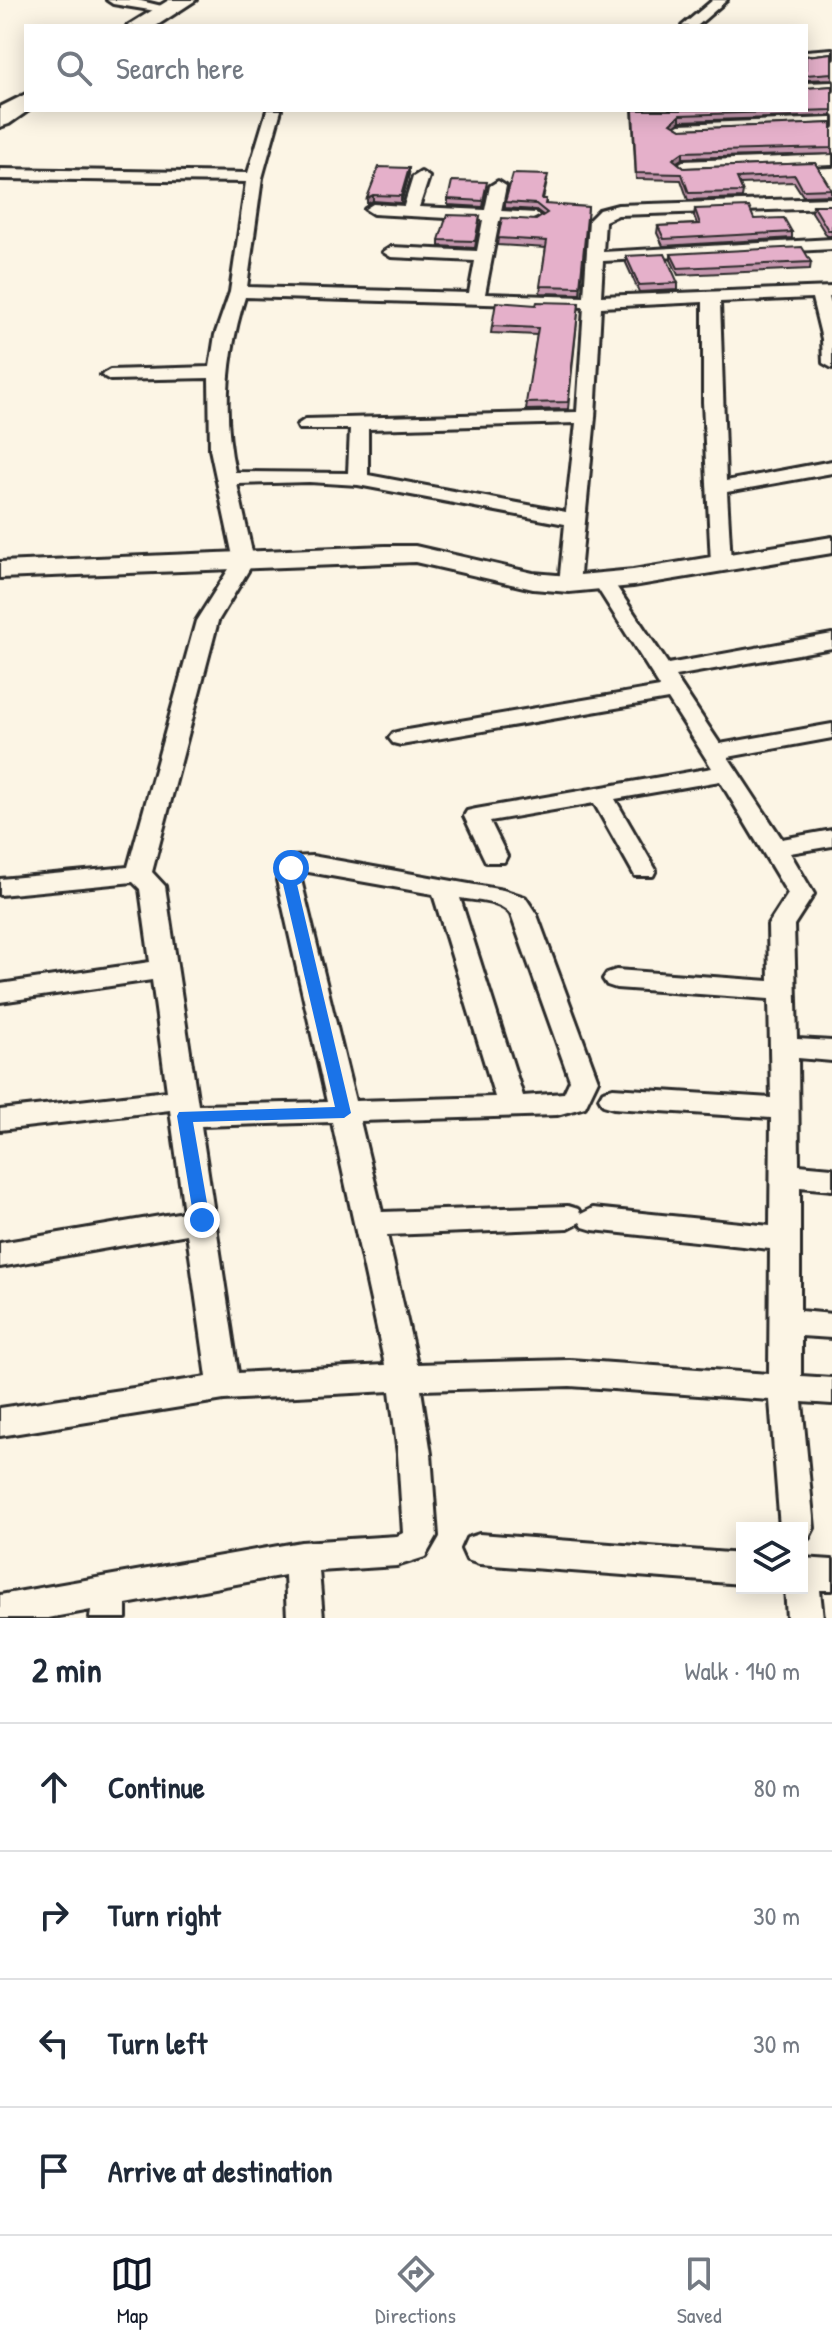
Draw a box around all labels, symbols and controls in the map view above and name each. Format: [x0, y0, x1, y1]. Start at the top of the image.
search box [24, 24, 808, 112]
icon: search [52, 46, 96, 90]
text: Search here [116, 48, 244, 88]
route start [273, 850, 309, 886]
route end [184, 1202, 220, 1238]
map controls [736, 1522, 808, 1594]
button: layers [736, 1522, 808, 1594]
text: 2 min [32, 1647, 102, 1693]
text: Walk · 140 m [684, 1653, 800, 1688]
icon: ahead [32, 1765, 76, 1809]
text: Continue [108, 1767, 205, 1807]
text: 80 m [753, 1770, 800, 1805]
icon: right [32, 1893, 76, 1937]
text: Turn right [108, 1895, 221, 1935]
text: 30 m [753, 1898, 800, 1933]
icon: left [32, 2021, 76, 2065]
text: Turn left [108, 2023, 207, 2063]
text: 30 m [753, 2026, 800, 2061]
icon: arrive [32, 2149, 76, 2193]
text: Arrive at destination [108, 2151, 333, 2191]
tab: Map [110, 2252, 154, 2330]
tab: Directions [375, 2252, 456, 2330]
tab: Saved [677, 2252, 722, 2330]

